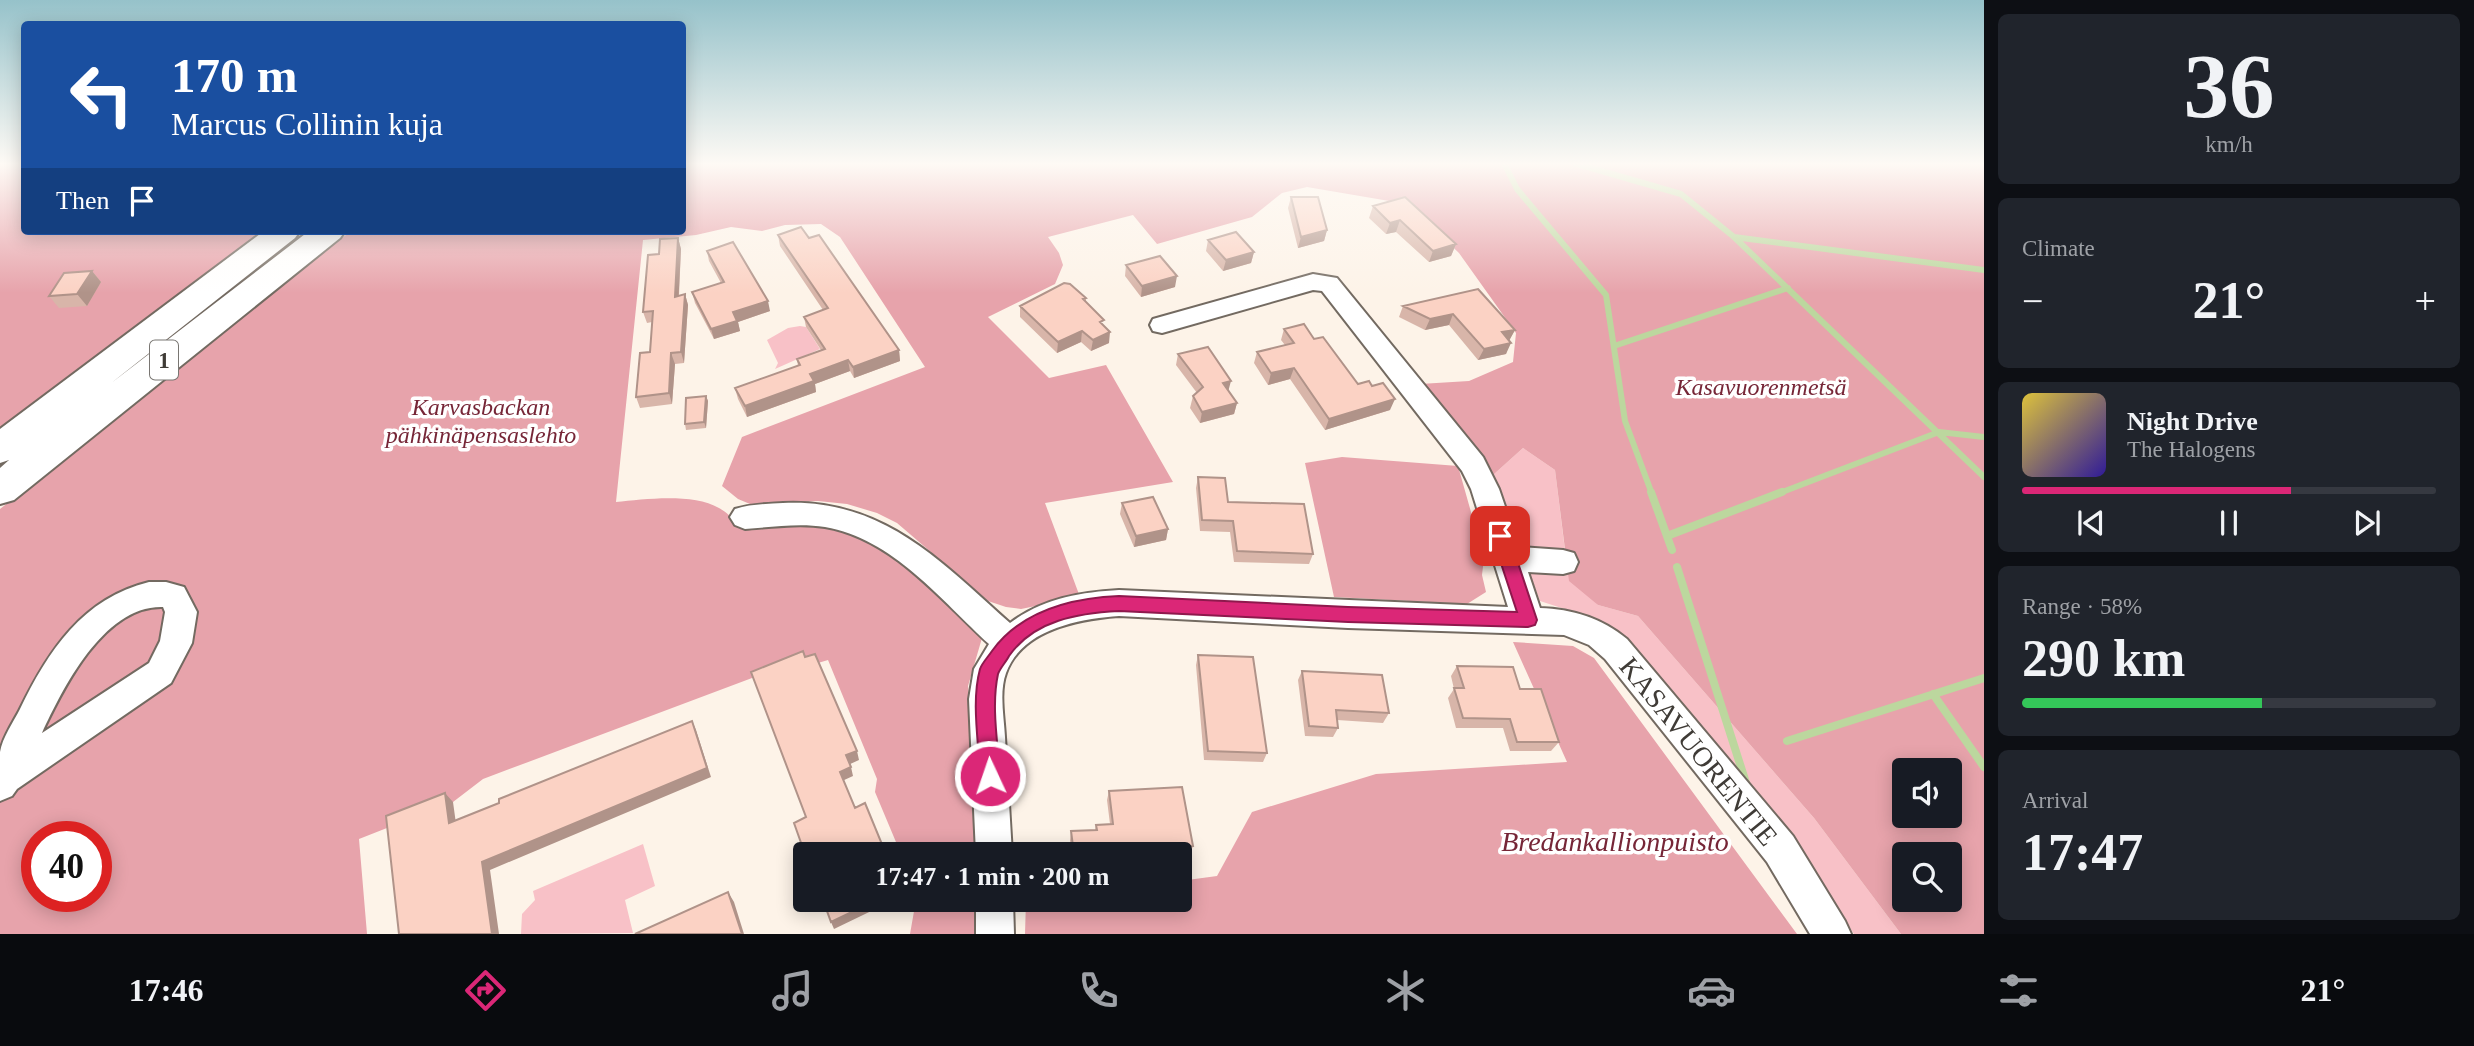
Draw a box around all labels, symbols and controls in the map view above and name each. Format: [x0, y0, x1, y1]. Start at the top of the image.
text: 36 [2184, 36, 2275, 137]
text: 170 m [171, 48, 298, 103]
icon: left [56, 49, 147, 140]
text: Marcus Collinin kuja [171, 106, 443, 142]
text: km/h [2205, 132, 2253, 157]
icon: arrive [123, 182, 161, 220]
text: Then [56, 186, 109, 215]
text: Climate [2022, 236, 2095, 261]
text: 21° [2193, 272, 2265, 329]
text: − [2022, 280, 2043, 322]
text: + [2415, 280, 2436, 322]
road number: 1 [150, 340, 178, 380]
park label: Kasavuorenmetsä [1674, 374, 1847, 400]
park label: Karvasbackan pähkinäpensaslehto [384, 394, 576, 448]
text: Night Drive [2127, 407, 2258, 436]
text: The Halogens [2127, 437, 2255, 462]
icon: previous [2072, 504, 2110, 542]
icon: pause [2210, 504, 2248, 542]
icon: next [2348, 504, 2386, 542]
pin [1470, 506, 1530, 566]
icon: arrive [1481, 517, 1519, 555]
text: Range · 58% [2022, 594, 2142, 619]
text: 290 km [2022, 630, 2185, 687]
street label: KASAVUORENTIE [1613, 651, 1784, 852]
position arrow [953, 739, 1027, 813]
map controls [1892, 758, 1962, 912]
button: sound [1892, 758, 1962, 828]
text: Arrival [2022, 788, 2088, 813]
speed limit sign: 40 [21, 821, 112, 912]
text: 17:47 [2022, 824, 2143, 881]
park label: Bredankallionpuisto [1501, 826, 1729, 857]
button: search [1892, 842, 1962, 912]
text: 17:47 · 1 min · 200 m [876, 862, 1110, 891]
icon: directions [461, 966, 510, 1015]
icon: music [768, 966, 817, 1015]
icon: phone [1074, 966, 1123, 1015]
icon: climate [1381, 966, 1430, 1015]
icon: car [1687, 966, 1736, 1015]
icon: filters [1994, 966, 2043, 1015]
text: 17:46 [129, 972, 203, 1008]
text: 21° [2300, 972, 2345, 1008]

